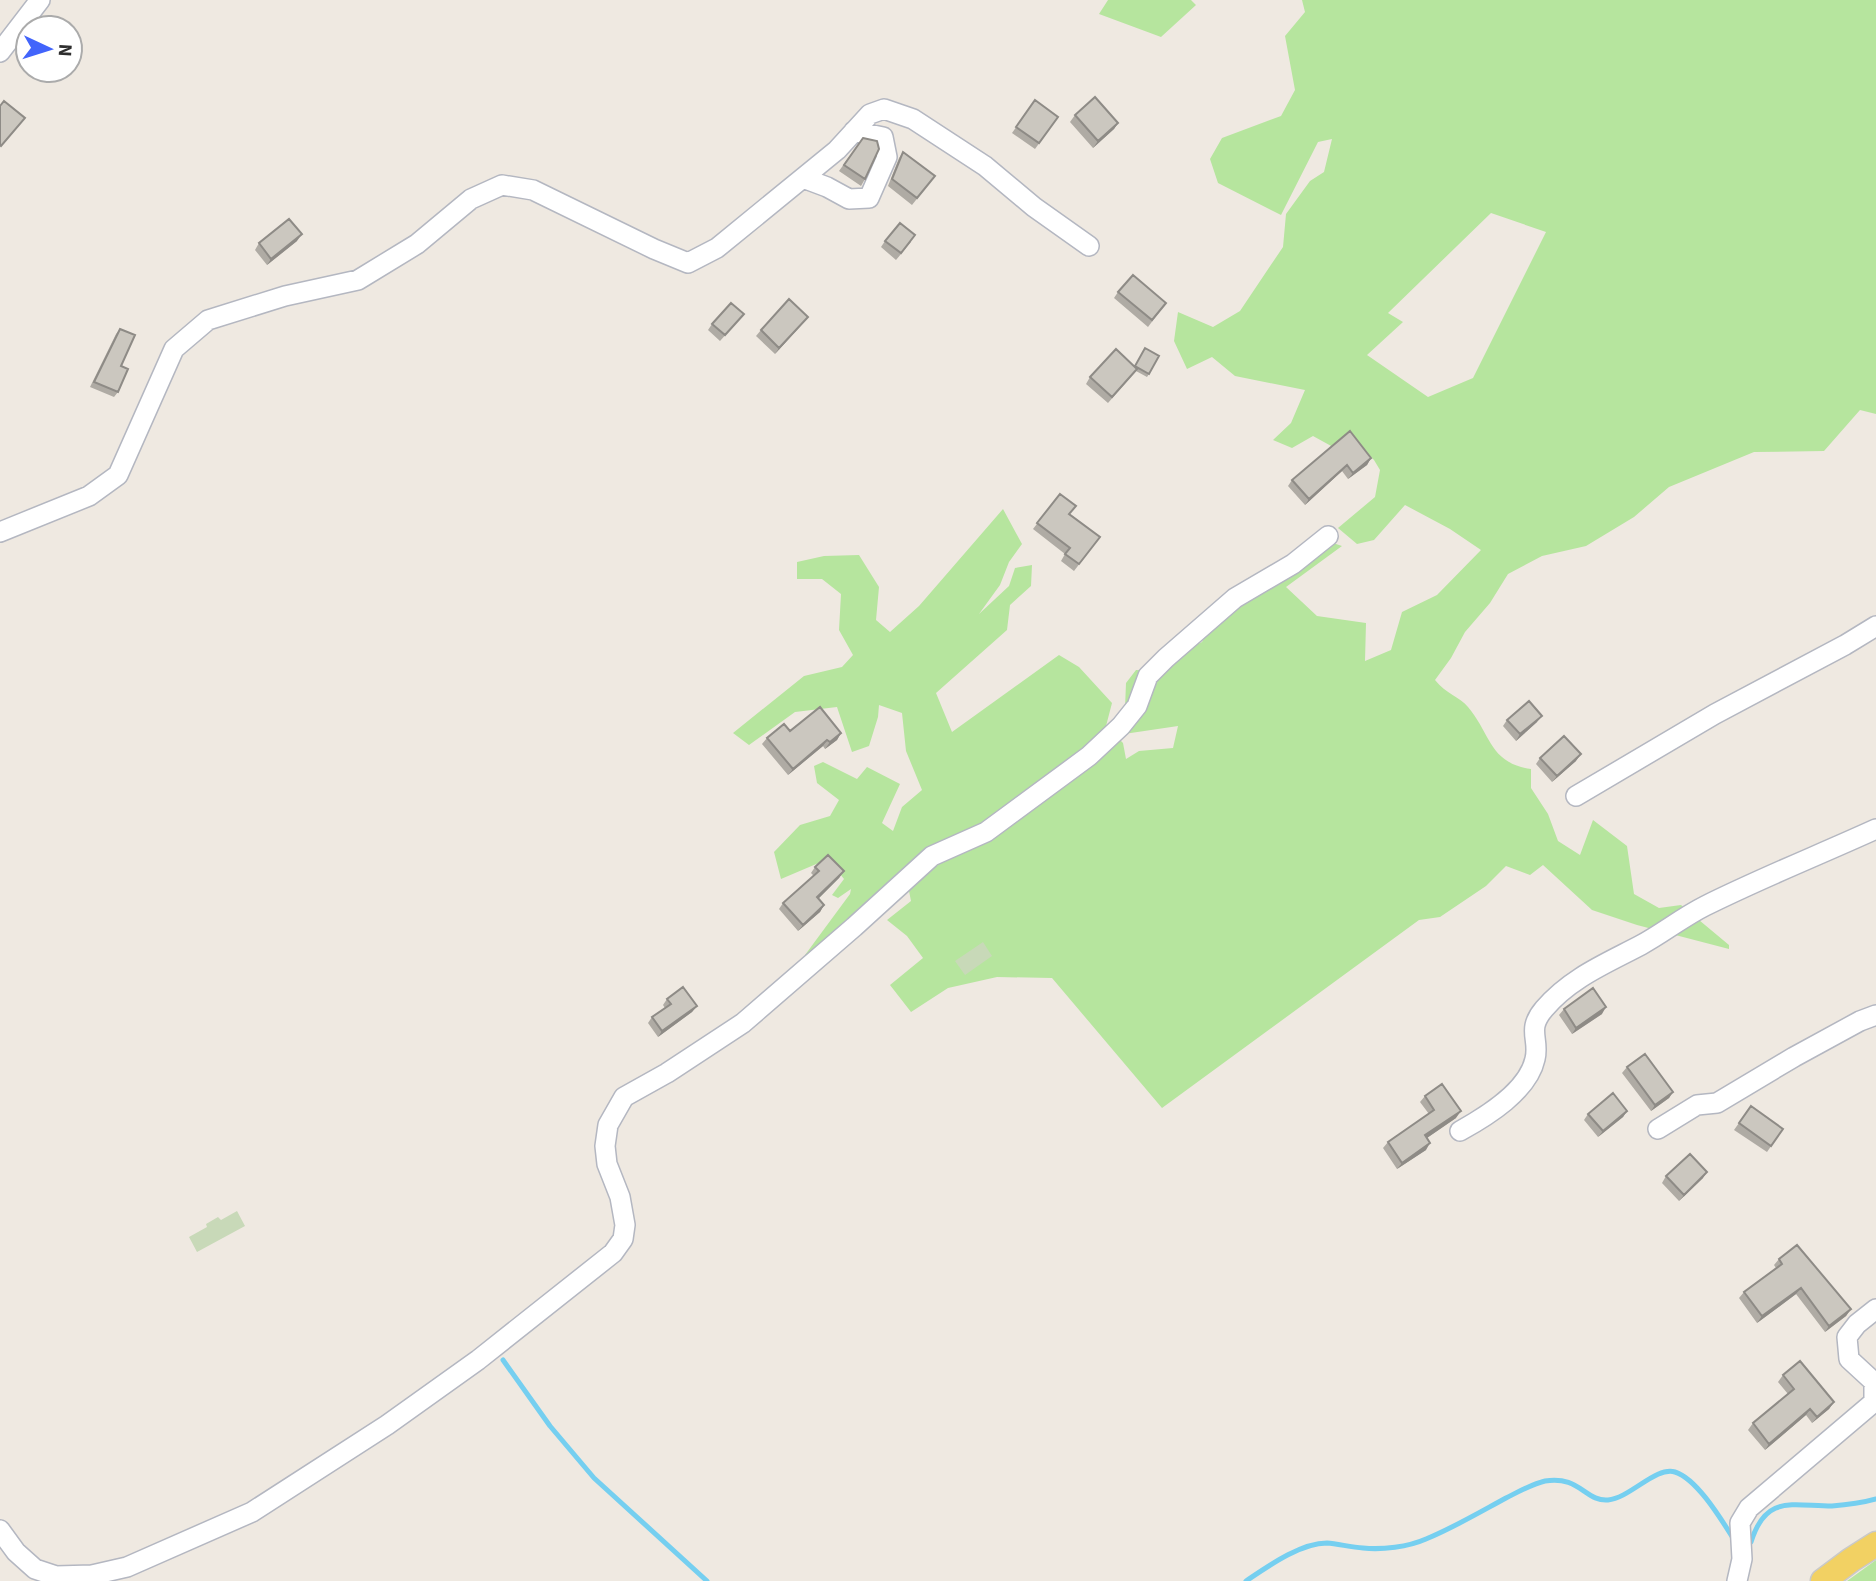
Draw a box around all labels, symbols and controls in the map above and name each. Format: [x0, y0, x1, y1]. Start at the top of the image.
north arrow [14, 14, 84, 84]
text: N [51, 43, 78, 57]

